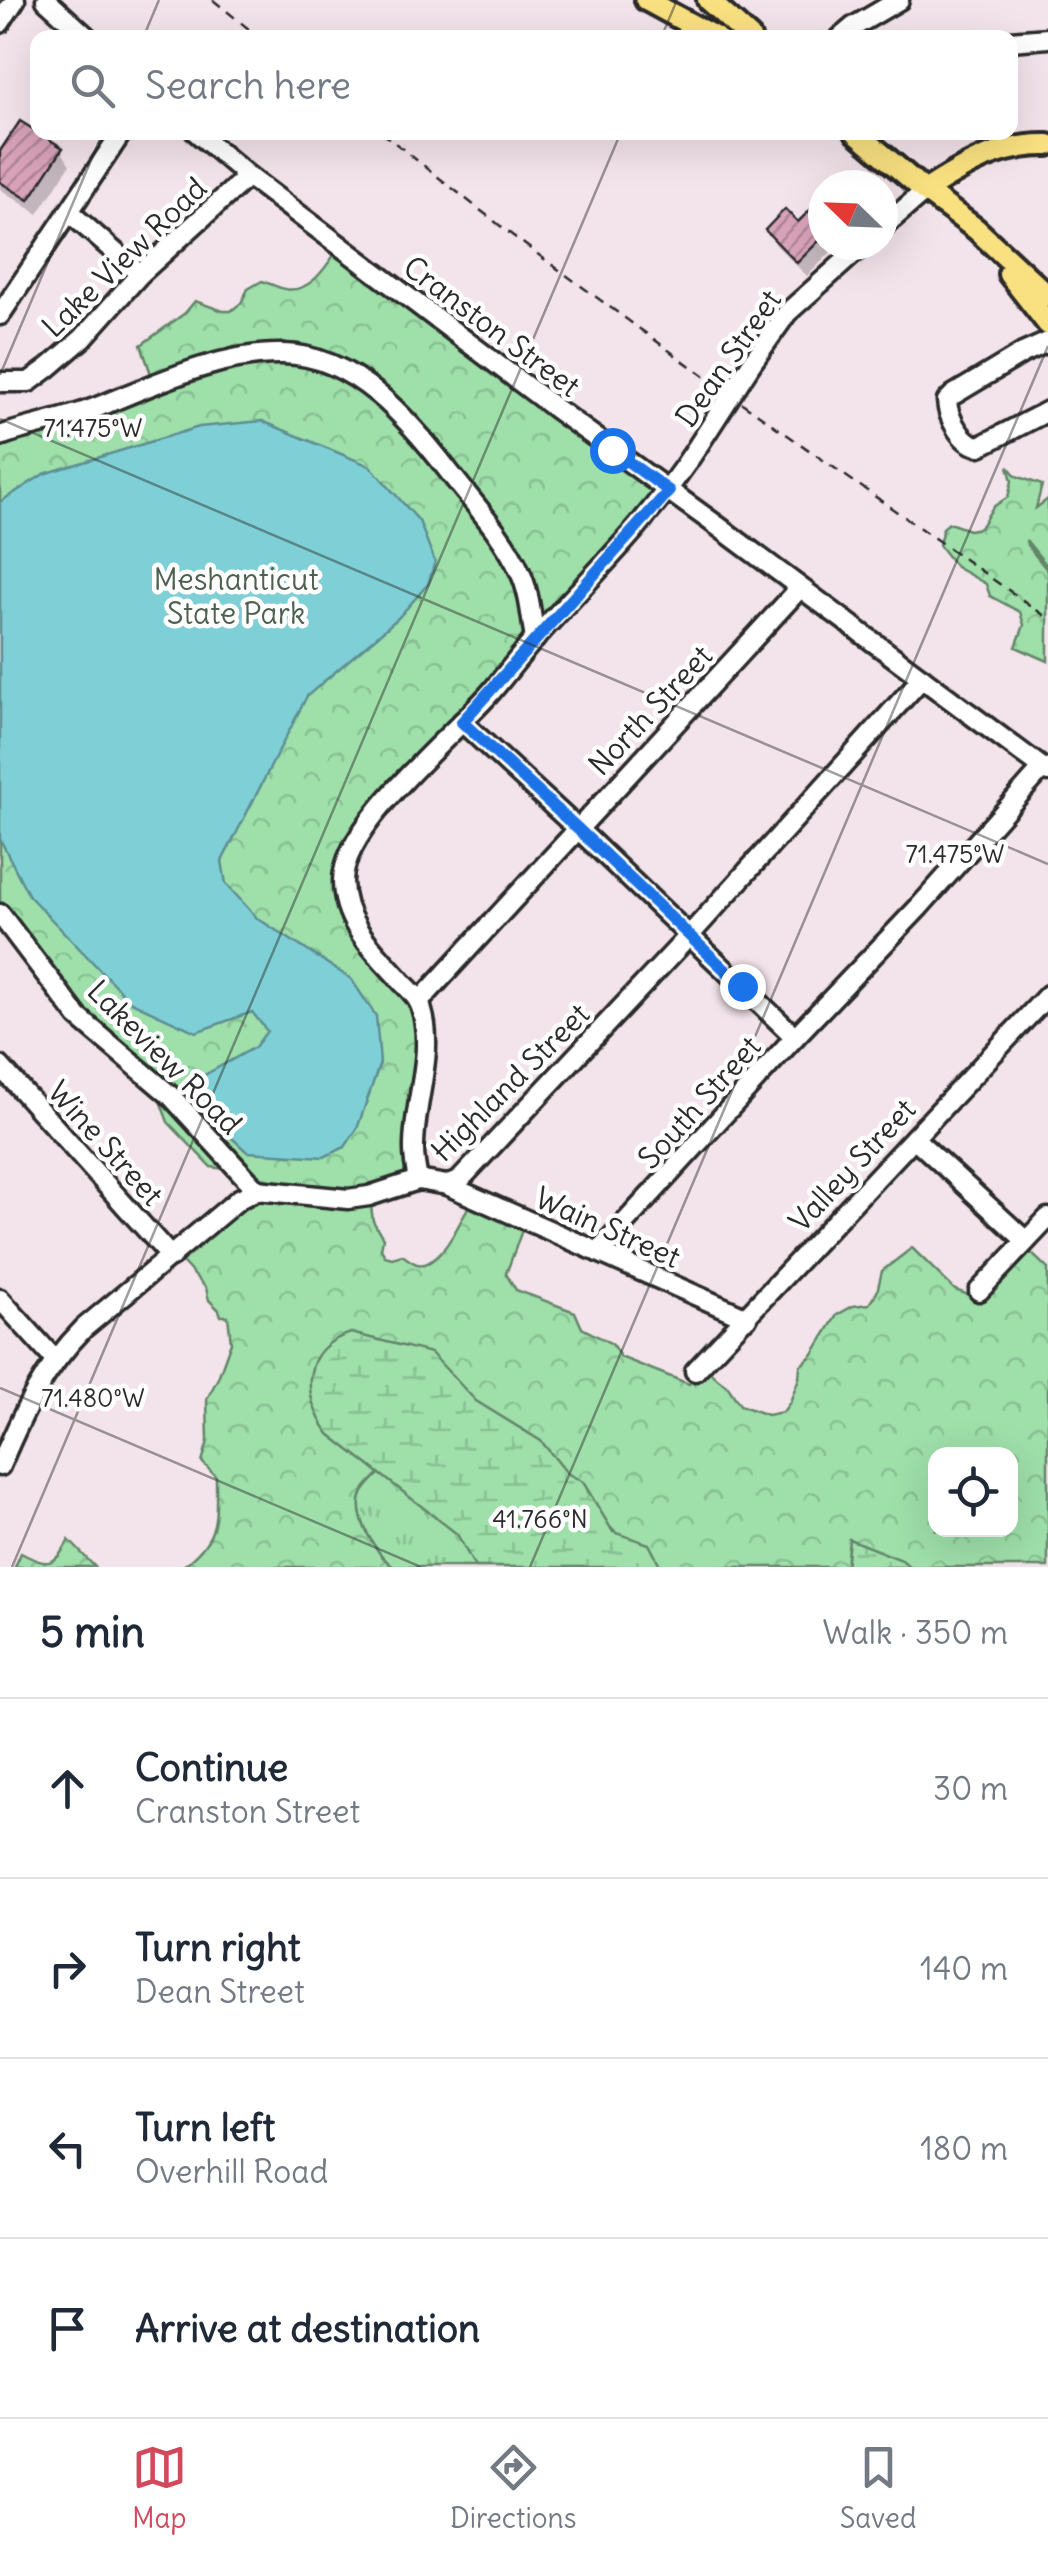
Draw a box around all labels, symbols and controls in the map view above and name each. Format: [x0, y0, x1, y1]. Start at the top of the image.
search box [30, 30, 1018, 140]
icon: search [65, 58, 120, 113]
text: Search here [145, 62, 351, 109]
street label: Lake View Road [34, 169, 214, 345]
north arrow [808, 170, 898, 260]
street label: Cranston Street [396, 247, 588, 405]
street label: Dean Street [667, 282, 789, 434]
text: 71.475°W [44, 412, 142, 444]
route start [590, 428, 636, 474]
park label: Meshanticut State Park [153, 560, 319, 632]
street label: North Street [580, 637, 720, 783]
text: 71.475°W [906, 838, 1004, 870]
route end [720, 964, 766, 1010]
street label: Lakeview Road [80, 972, 250, 1142]
street label: Highland Street [423, 995, 597, 1169]
street label: South Street [629, 1028, 769, 1176]
street label: Wine Street [40, 1073, 172, 1213]
street label: Valley Street [781, 1090, 923, 1240]
street label: Wain Street [530, 1178, 686, 1276]
text: 71.480°W [41, 1382, 145, 1414]
map controls [928, 1447, 1018, 1537]
button: locate [928, 1447, 1018, 1537]
text: 41.766°N [492, 1503, 588, 1535]
text: 5 min [40, 1606, 145, 1658]
text: Walk · 350 m [823, 1612, 1008, 1653]
text: Continue [135, 1744, 288, 1791]
icon: ahead [40, 1761, 95, 1816]
text: 30 m [933, 1768, 1008, 1809]
text: Cranston Street [135, 1791, 360, 1832]
text: Turn right [135, 1924, 301, 1971]
icon: right [40, 1941, 95, 1996]
text: 140 m [920, 1948, 1008, 1989]
text: Dean Street [135, 1971, 305, 2012]
text: Turn left [135, 2104, 275, 2151]
icon: left [40, 2121, 95, 2176]
text: 180 m [920, 2128, 1008, 2169]
text: Overhill Road [135, 2151, 328, 2192]
icon: arrive [40, 2301, 95, 2356]
text: Arrive at destination [135, 2305, 480, 2352]
tab: Map [132, 2440, 187, 2536]
tab: Directions [450, 2440, 576, 2536]
tab: Saved [840, 2440, 916, 2536]

